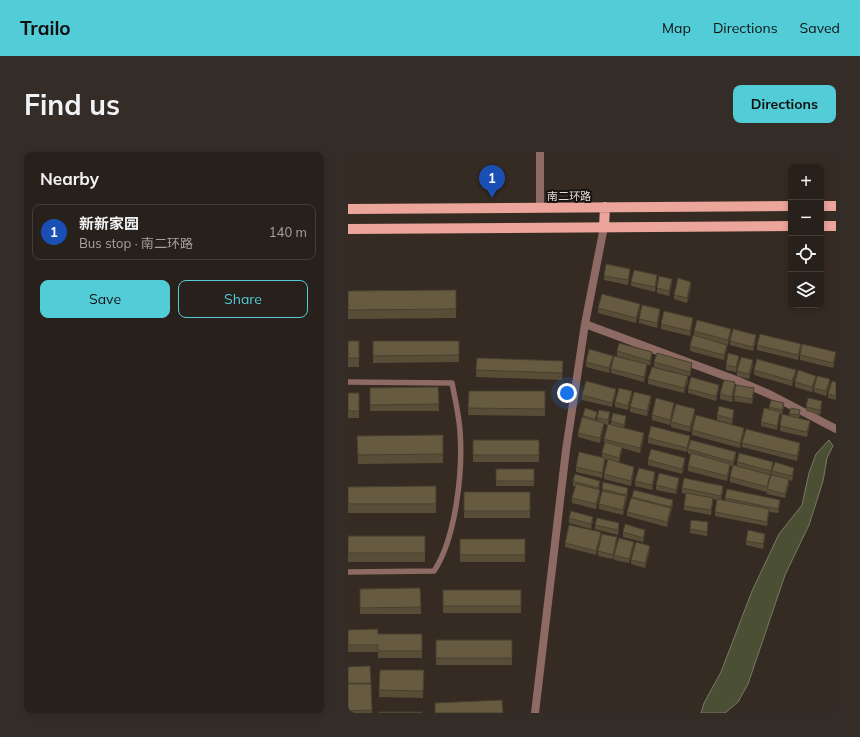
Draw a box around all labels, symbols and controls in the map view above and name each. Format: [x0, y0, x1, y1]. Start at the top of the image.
text: Trailo [20, 16, 71, 40]
text: Map [662, 19, 691, 37]
text: Directions [713, 19, 778, 37]
text: Saved [800, 19, 840, 37]
button: Directions [733, 85, 836, 123]
text: Find us [24, 87, 120, 122]
map controls [788, 164, 824, 308]
button: + [788, 164, 824, 200]
pin: 1 [479, 165, 505, 198]
text: Nearby [40, 168, 99, 189]
street label: 南二环路 [547, 189, 591, 203]
button: − [788, 200, 824, 236]
text: 新新家园 [79, 214, 139, 233]
text: 1 [50, 224, 58, 240]
text: 140 m [269, 224, 307, 240]
text: Bus stop · 南二环路 [79, 235, 193, 251]
button: locate [788, 236, 824, 272]
button: layers [788, 272, 824, 308]
button: Save [40, 280, 170, 318]
button: Share [178, 280, 308, 318]
your location [557, 383, 577, 403]

